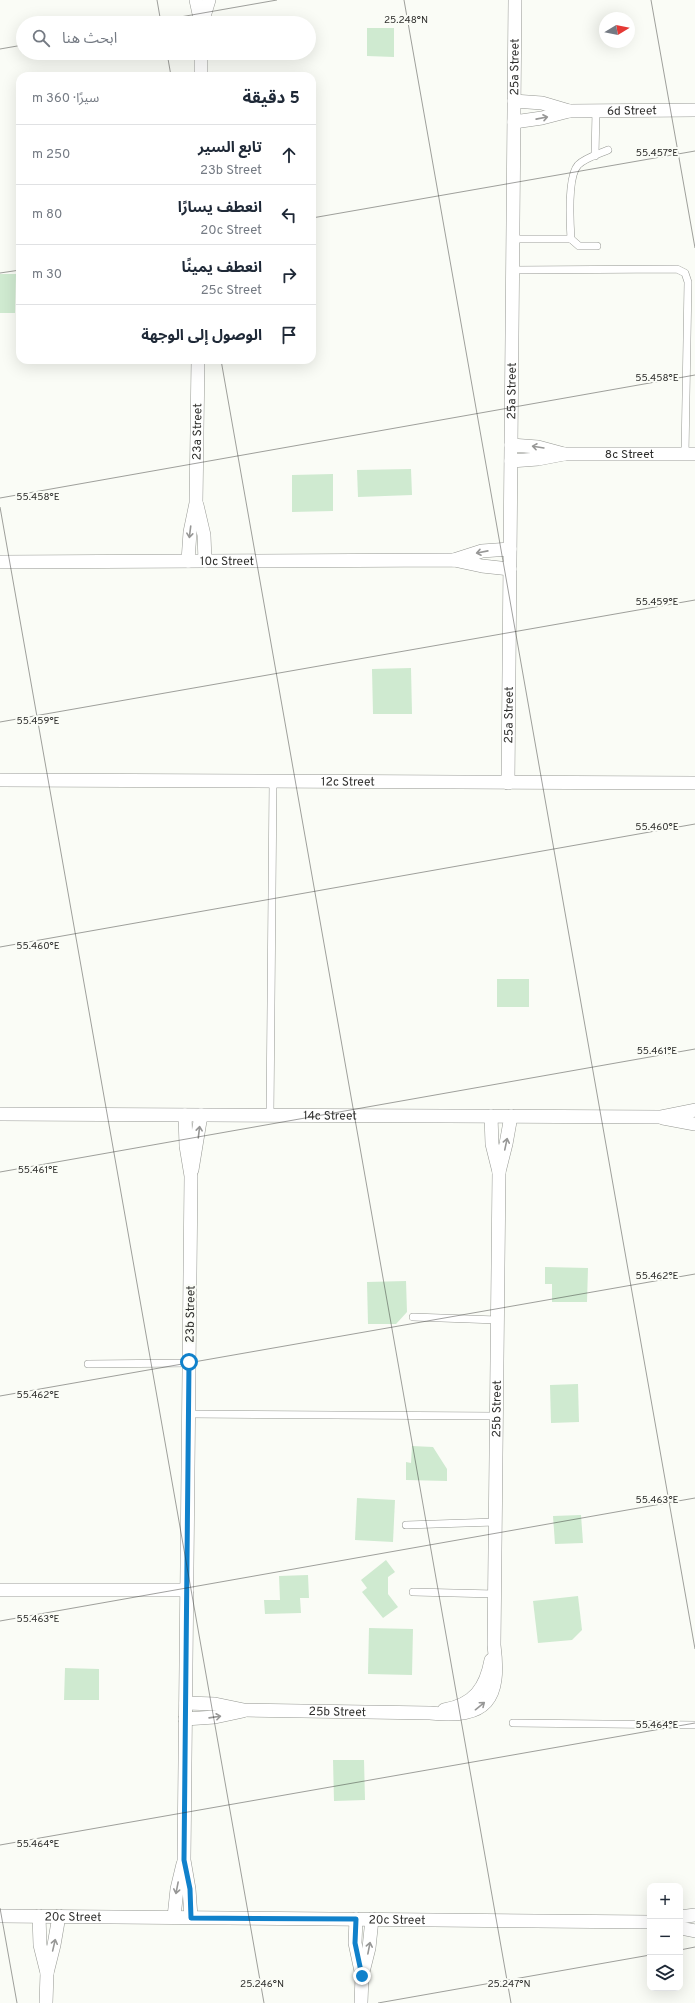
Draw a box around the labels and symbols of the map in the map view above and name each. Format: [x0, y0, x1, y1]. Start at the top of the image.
north arrow [599, 12, 635, 48]
text: 25.248°N [384, 14, 428, 27]
street label: 25a Street [507, 38, 524, 96]
street label: 6d Street [607, 103, 657, 120]
one-way arrow [535, 114, 548, 122]
text: 55.457°E [636, 147, 678, 160]
street label: 25a Street [504, 362, 521, 420]
text: 55.458°E [635, 372, 679, 385]
street label: 23a Street [190, 403, 206, 460]
one-way arrow [532, 443, 545, 451]
street label: 8c Street [605, 447, 654, 463]
text: 55.458°E [16, 491, 60, 504]
one-way arrow [187, 525, 194, 538]
one-way arrow [476, 548, 489, 556]
street label: 10c Street [200, 554, 254, 570]
text: 55.459°E [635, 596, 679, 609]
street label: 25a Street [501, 686, 518, 744]
text: 55.459°E [16, 715, 60, 728]
street label: 12c Street [321, 774, 375, 791]
text: 55.460°E [635, 821, 679, 834]
text: 55.460°E [16, 940, 60, 953]
text: 55.461°E [637, 1045, 677, 1058]
street label: 14c Street [303, 1108, 357, 1125]
one-way arrow [195, 1126, 203, 1139]
one-way arrow [503, 1138, 511, 1151]
text: 55.461°E [18, 1164, 58, 1177]
text: 55.462°E [635, 1270, 679, 1283]
street label: 23b Street [183, 1285, 199, 1343]
route start [180, 1353, 198, 1371]
street label: 25b Street [489, 1380, 506, 1438]
text: 55.462°E [16, 1389, 60, 1402]
text: 55.463°E [636, 1494, 678, 1507]
text: 55.463°E [17, 1613, 59, 1626]
one-way arrow [475, 1701, 486, 1710]
street label: 25b Street [308, 1704, 366, 1721]
one-way arrow [208, 1713, 221, 1721]
text: 55.464°E [635, 1719, 679, 1732]
text: 55.464°E [16, 1838, 60, 1851]
one-way arrow [173, 1882, 181, 1895]
street label: 20c Street [44, 1909, 102, 1926]
street label: 20c Street [368, 1912, 426, 1929]
one-way arrow [51, 1939, 59, 1952]
one-way arrow [365, 1942, 373, 1955]
route end [353, 1967, 371, 1985]
text: 25.246°N [240, 1978, 284, 1991]
text: 25.247°N [487, 1978, 531, 1991]

